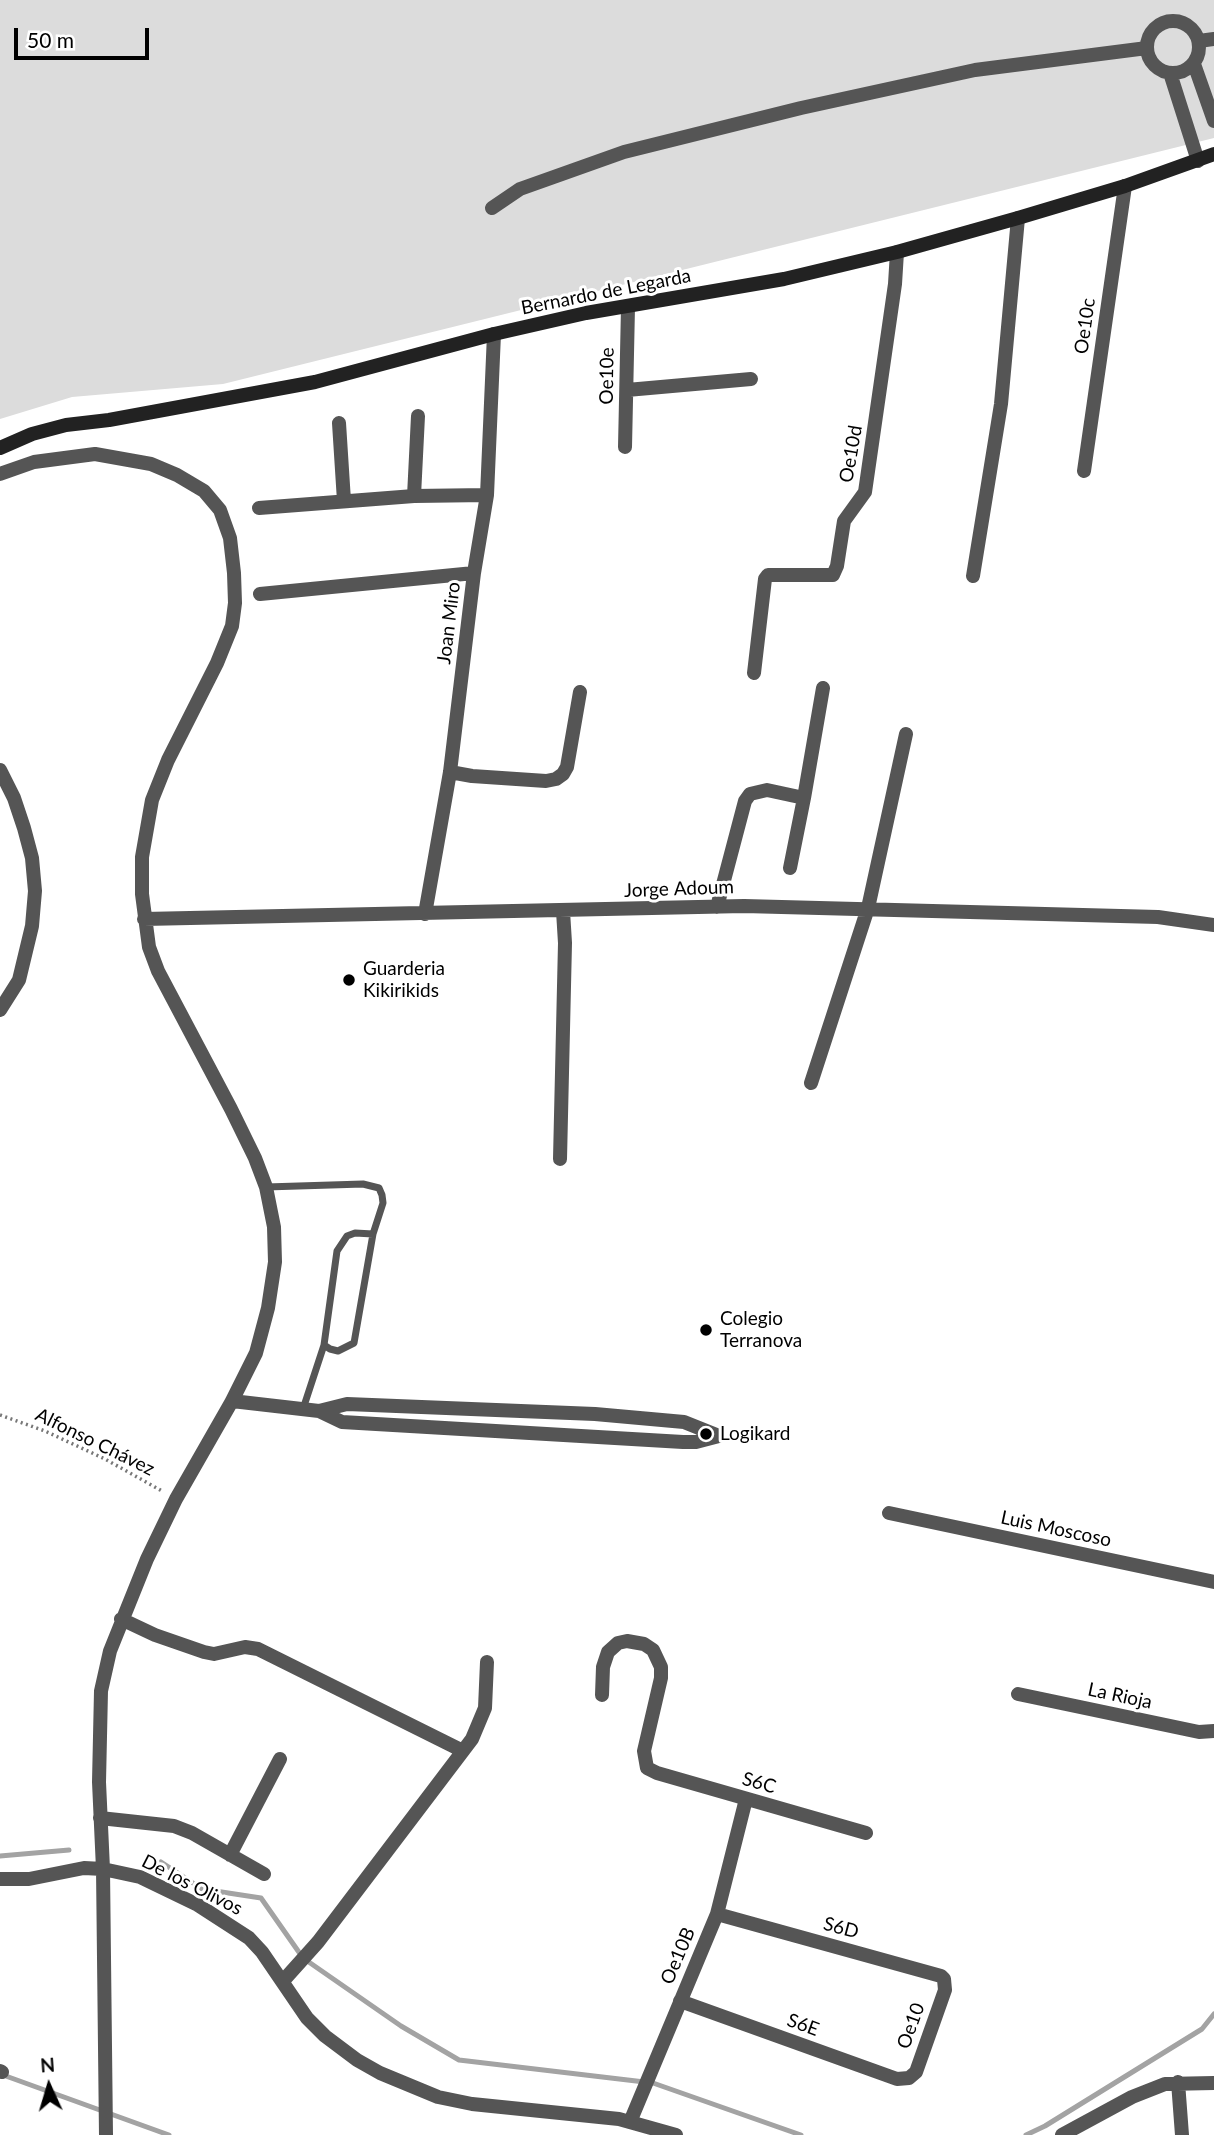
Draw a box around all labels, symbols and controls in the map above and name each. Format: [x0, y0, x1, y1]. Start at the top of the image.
scale bar [18, 14, 152, 58]
text: 50 m [27, 27, 74, 52]
street label: Bernardo de Legarda [519, 264, 693, 320]
street label: Oe10c [1070, 297, 1100, 355]
street label: Oe10e [595, 347, 619, 405]
street label: Oe10d [835, 424, 867, 484]
street label: Joan Miro [433, 581, 465, 665]
street label: Jorge Adoum [624, 876, 734, 902]
place label: Guarderia Kikirikids [363, 958, 445, 1002]
marker: Guarderia Kikirikids [341, 972, 357, 988]
place label: Colegio Terranova [720, 1308, 802, 1352]
marker: Colegio Terranova [698, 1322, 714, 1338]
street label: Alfonso Chávez [32, 1403, 158, 1481]
place label: Logikard [720, 1423, 791, 1445]
marker: Logikard [698, 1426, 714, 1442]
street label: Luis Moscoso [999, 1506, 1113, 1552]
street label: La Rioja [1086, 1678, 1154, 1714]
street label: S6C [740, 1767, 778, 1799]
street label: De los Olivos [138, 1850, 246, 1920]
street label: S6D [821, 1912, 861, 1944]
street label: Oe10B [656, 1924, 700, 1988]
street label: Oe10 [892, 2000, 930, 2052]
street label: S6E [784, 2009, 822, 2041]
north arrow [14, 2051, 84, 2121]
text: N [39, 2053, 56, 2077]

